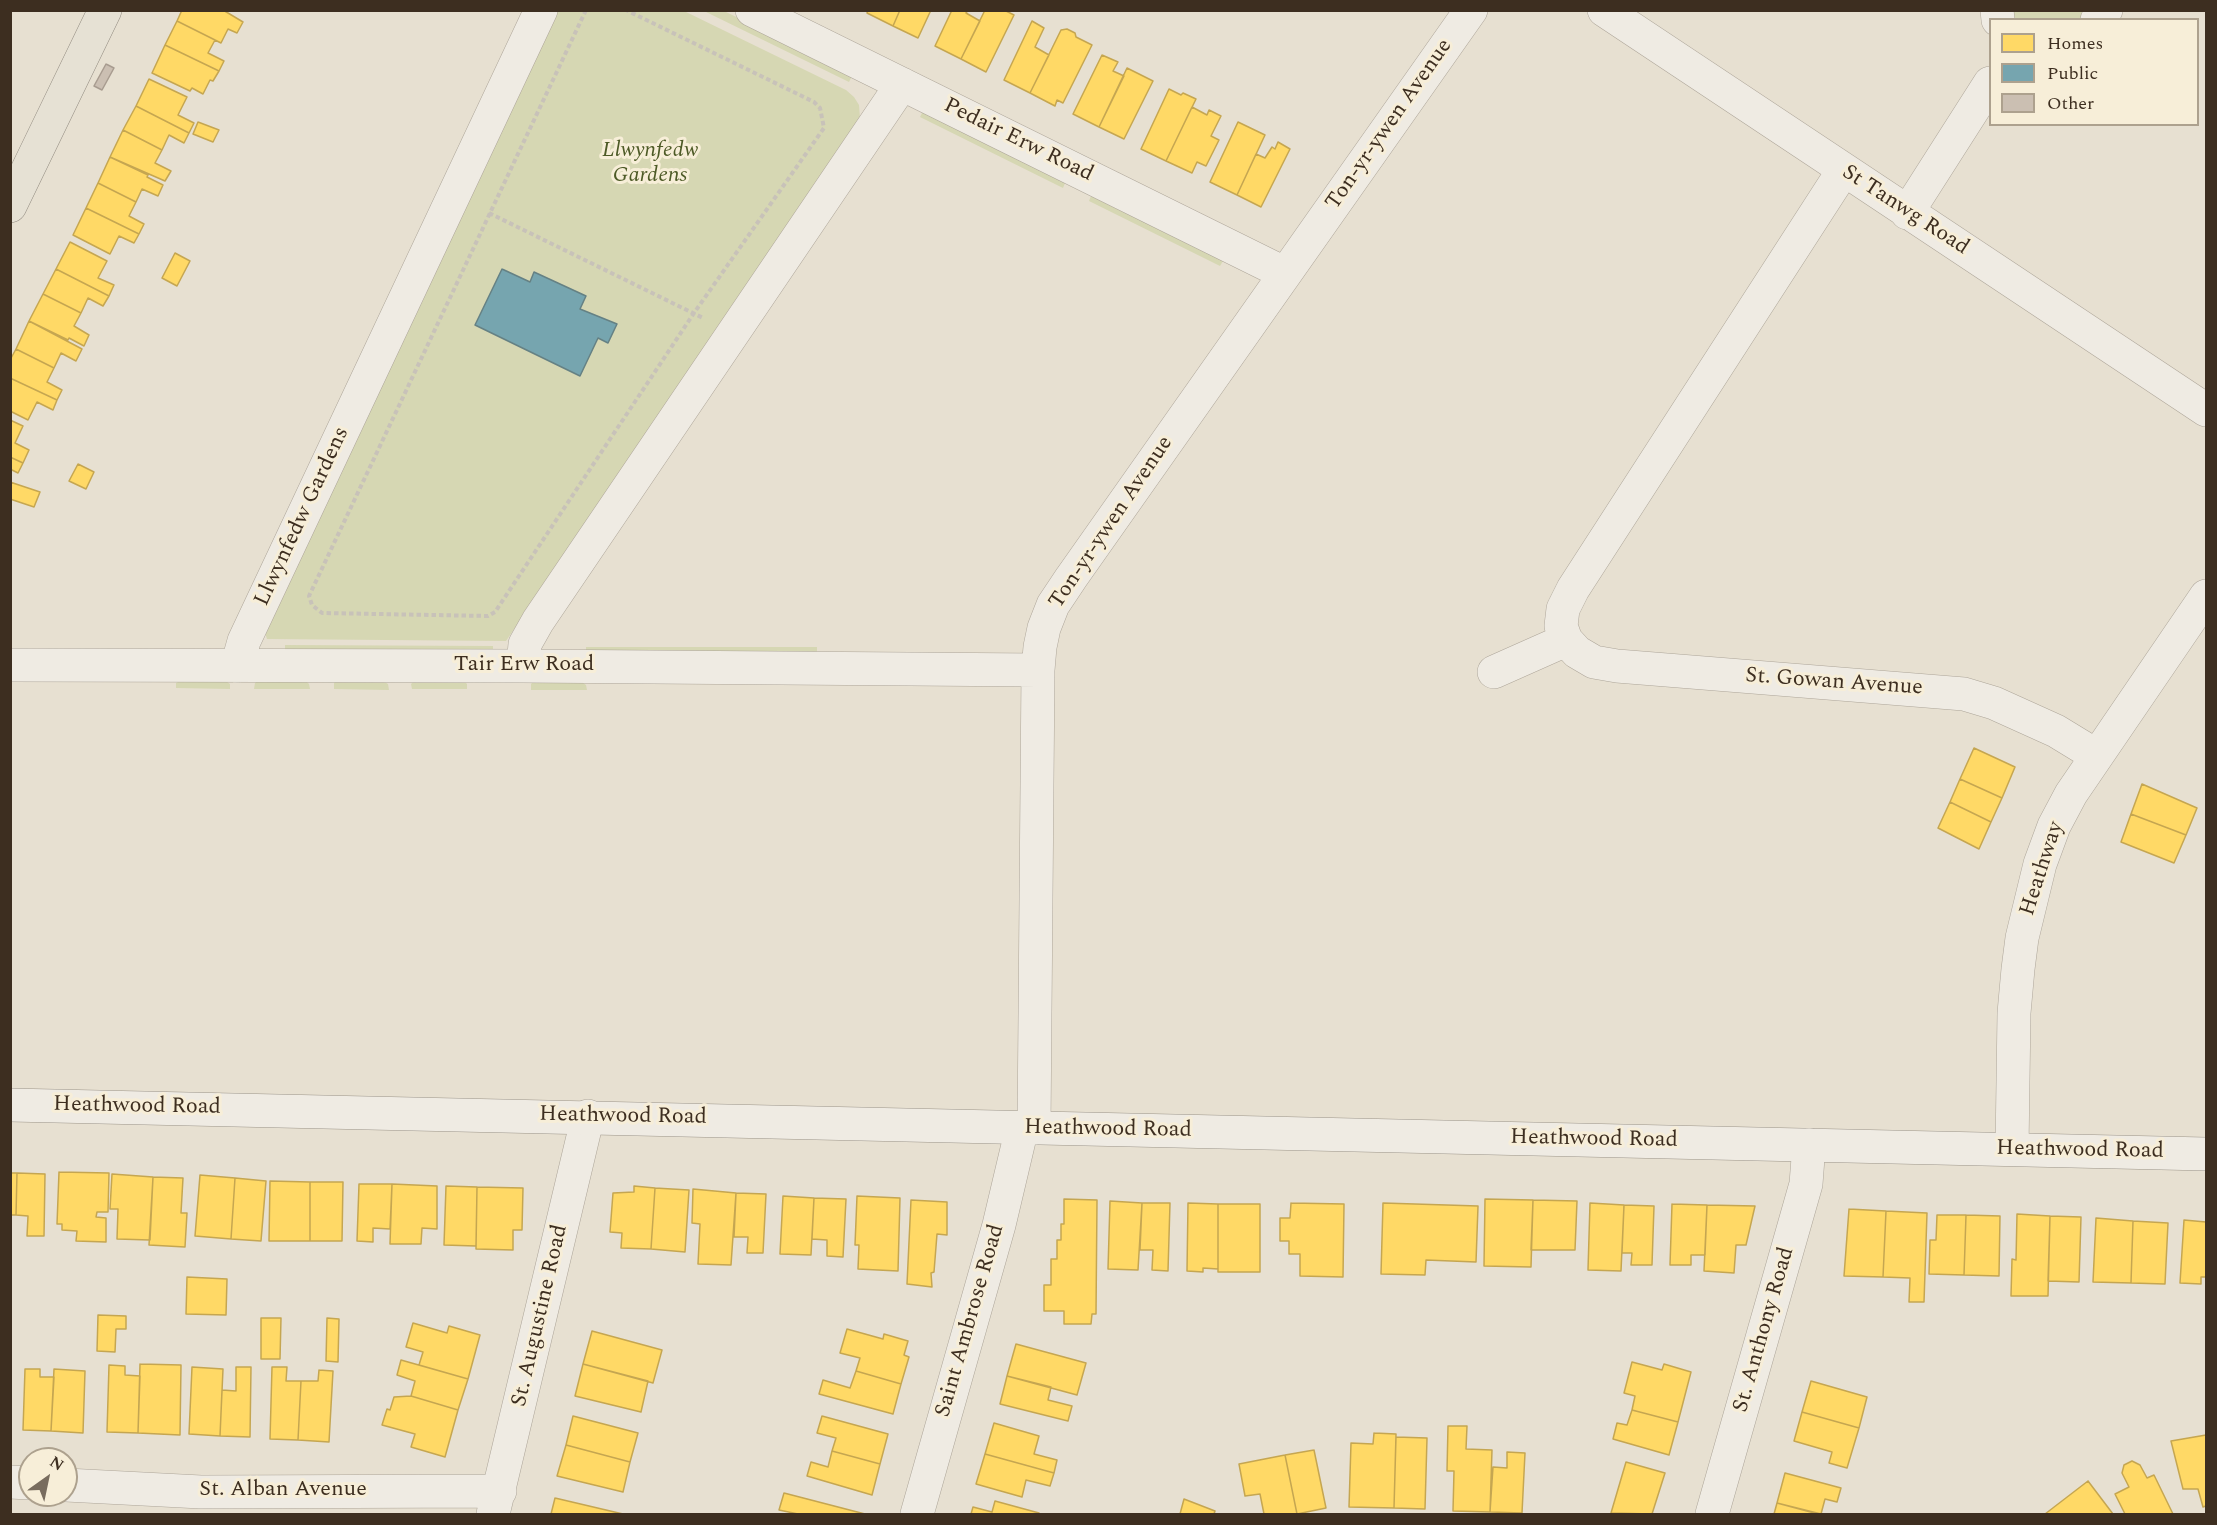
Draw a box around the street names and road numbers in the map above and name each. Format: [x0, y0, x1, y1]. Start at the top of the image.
street label: Ton-yr-ywen Avenue [1321, 34, 1459, 216]
street label: Pedair Erw Road [939, 93, 1097, 189]
street label: St Tanwg Road [1837, 160, 1973, 262]
street label: Llwynfedw Gardens [250, 423, 356, 611]
street label: Ton-yr-ywen Avenue [1044, 432, 1180, 614]
street label: Tair Erw Road [454, 653, 594, 679]
street label: St. Gowan Avenue [1744, 664, 1924, 702]
street label: Heathway [2015, 819, 2071, 919]
street label: Heathwood Road [53, 1092, 221, 1122]
street label: Heathwood Road [539, 1102, 707, 1132]
street label: Heathwood Road [1024, 1115, 1192, 1145]
street label: Heathwood Road [1510, 1125, 1678, 1155]
street label: Heathwood Road [1996, 1136, 2164, 1166]
street label: St. Augustine Road [507, 1222, 575, 1410]
street label: Saint Ambrose Road [931, 1222, 1011, 1420]
street label: St. Anthony Road [1729, 1244, 1801, 1416]
street label: St. Alban Avenue [199, 1478, 367, 1504]

